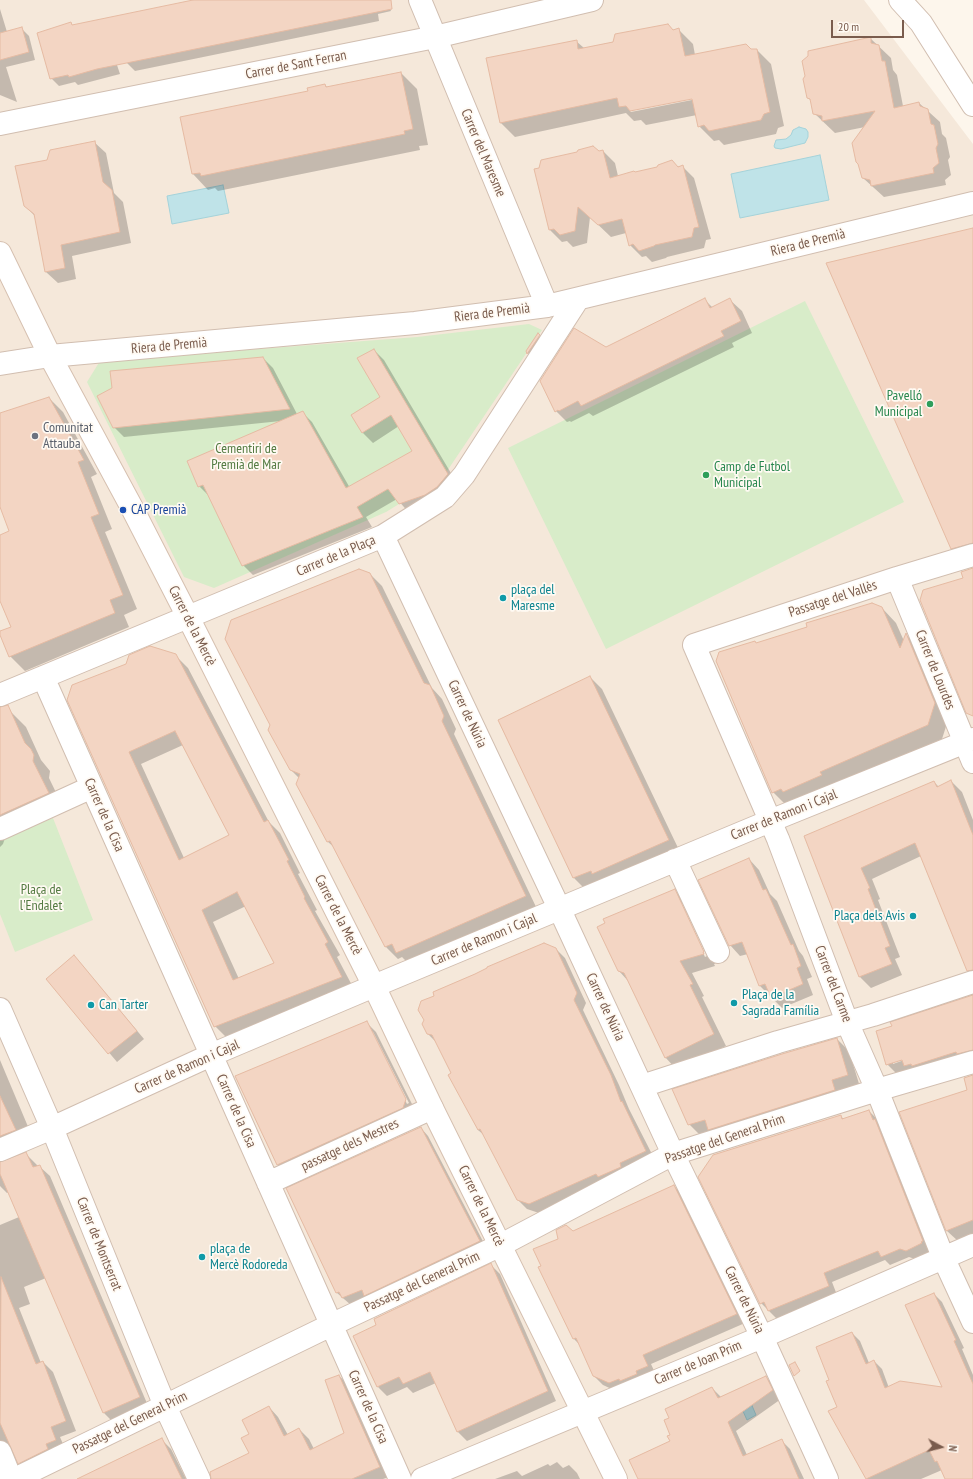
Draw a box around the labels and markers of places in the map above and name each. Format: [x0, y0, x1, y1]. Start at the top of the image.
place label: Pavelló Municipal [875, 388, 922, 420]
marker: Pavelló Municipal [925, 399, 935, 409]
place label: Comunitat Attauba [43, 420, 93, 452]
marker: Comunitat Attauba [30, 431, 40, 441]
place label: Camp de Futbol Municipal [714, 459, 790, 492]
marker: Camp de Futbol Municipal [701, 470, 711, 480]
place label: CAP Premià [131, 502, 186, 518]
marker: CAP Premià [118, 505, 128, 515]
place label: plaça del Maresme [511, 582, 555, 614]
marker: plaça del Maresme [498, 593, 508, 603]
place label: Plaça dels Avis [834, 908, 905, 924]
marker: Plaça dels Avis [908, 911, 918, 921]
place label: Plaça de la Sagrada Família [742, 987, 819, 1020]
place label: Can Tarter [99, 997, 148, 1013]
marker: Plaça de la Sagrada Família [729, 998, 739, 1008]
marker: Can Tarter [86, 1000, 96, 1010]
place label: plaça de Mercè Rodoreda [210, 1241, 288, 1274]
marker: plaça de Mercè Rodoreda [197, 1252, 207, 1262]

